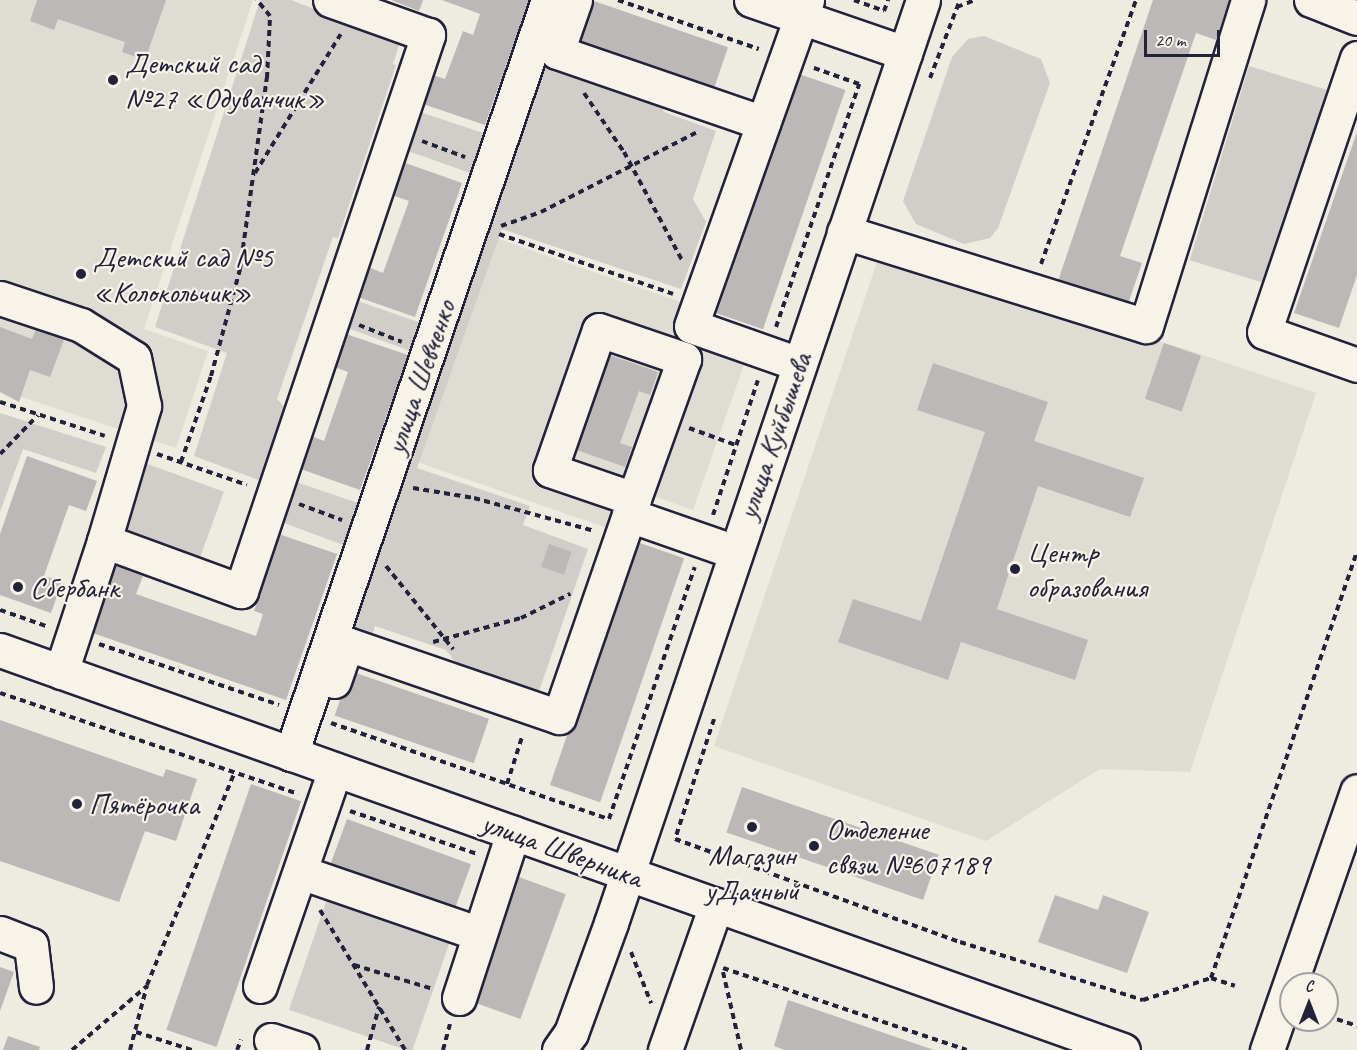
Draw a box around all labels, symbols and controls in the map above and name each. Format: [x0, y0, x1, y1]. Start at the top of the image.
scale bar [1147, 18, 1224, 56]
text: 20 m [1155, 29, 1186, 51]
place label: Детский сад №27 «Одуванчик» [125, 45, 325, 116]
marker: Детский сад №27 «Одуванчик» [106, 73, 120, 87]
place label: Детский сад №5 «Колокольчик» [93, 239, 273, 310]
marker: Детский сад №5 «Колокольчик» [74, 267, 88, 281]
street label: улица Шевченко [377, 295, 463, 459]
street label: улица Куйбышева [729, 348, 819, 524]
place label: Центр образования [1027, 534, 1147, 604]
marker: Центр образования [1008, 562, 1022, 576]
place label: Сбербанк [30, 569, 119, 605]
marker: Сбербанк [11, 580, 25, 594]
place label: Пятёрочка [89, 786, 199, 822]
marker: Пятёрочка [70, 797, 84, 811]
street label: улица Шверника [477, 804, 647, 896]
place label: Отделение связи №607189 [826, 811, 990, 882]
marker: Магазин уДачный [745, 820, 759, 834]
place label: Магазин уДачный [705, 837, 799, 908]
marker: Отделение связи №607189 [807, 839, 821, 853]
north arrow [1279, 972, 1339, 1032]
text: С [1305, 976, 1313, 996]

